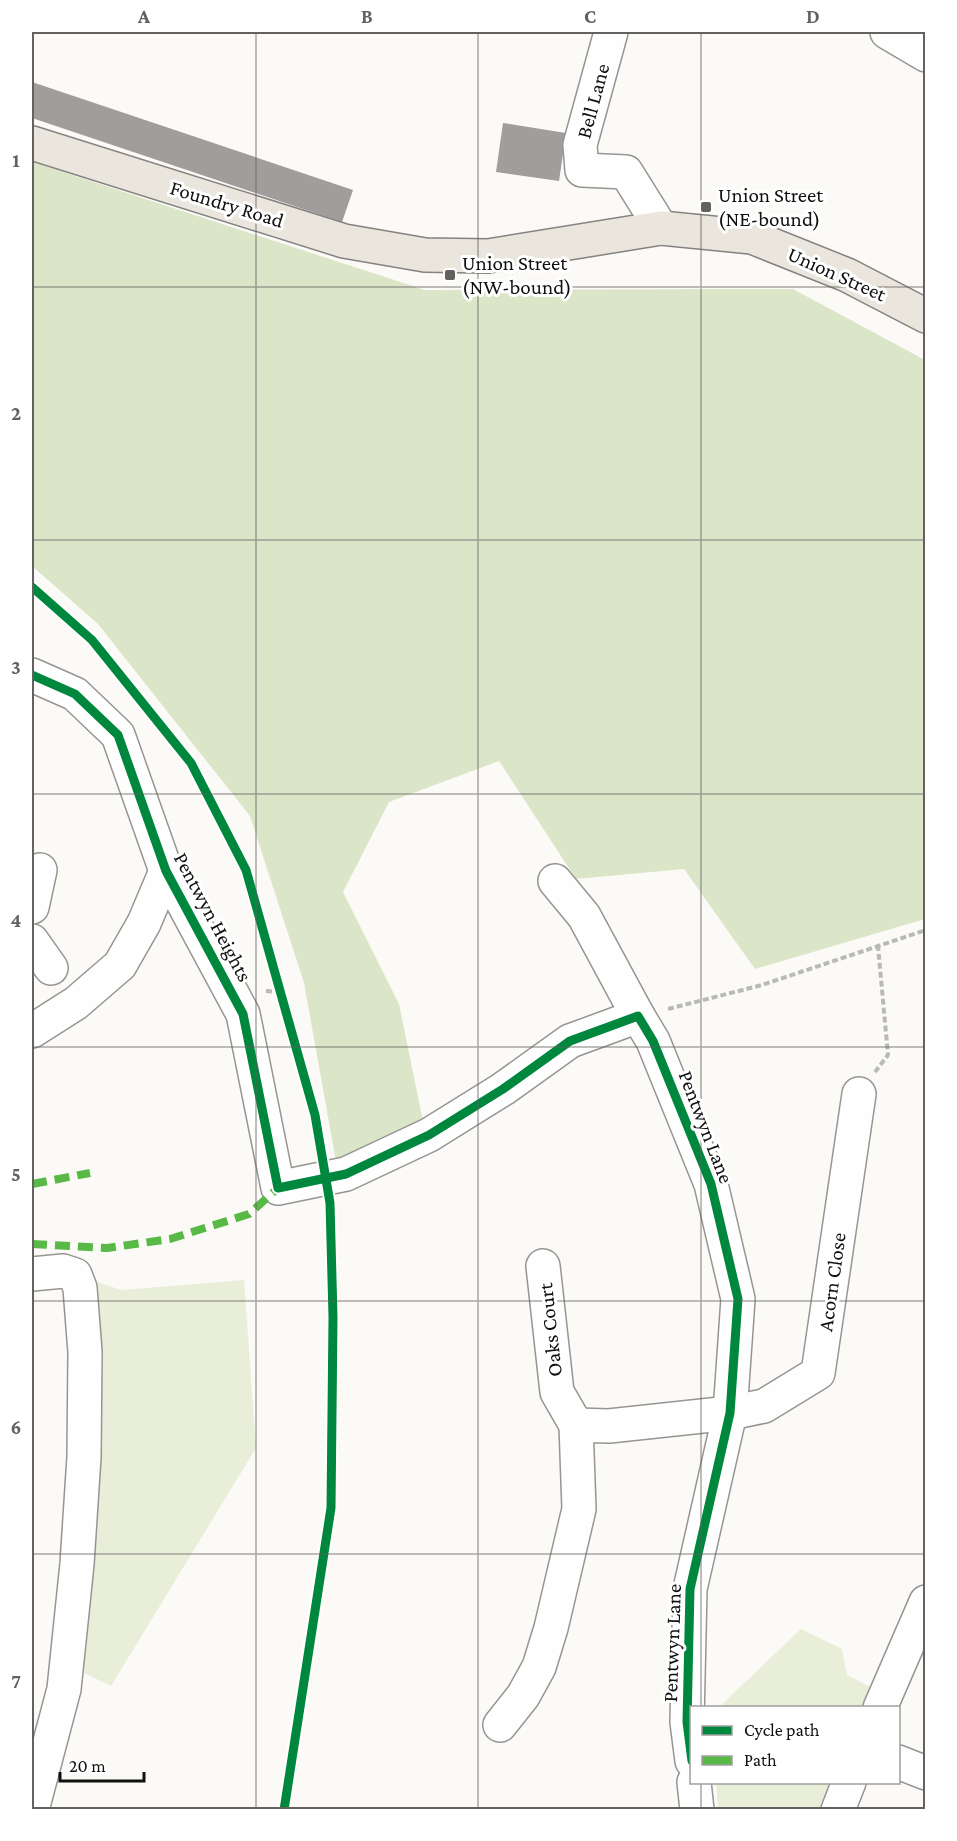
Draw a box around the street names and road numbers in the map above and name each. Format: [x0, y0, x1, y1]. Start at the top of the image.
street label: Bell Lane [572, 61, 614, 141]
street label: Foundry Road [167, 175, 287, 233]
street label: Union Street [784, 242, 891, 307]
street label: Pentwyn Heights [169, 848, 257, 986]
street label: Pentwyn Lane [674, 1067, 738, 1187]
street label: Acorn Close [813, 1231, 851, 1333]
street label: Oaks Court [533, 1281, 567, 1378]
street label: Pentwyn Lane [658, 1583, 686, 1703]

